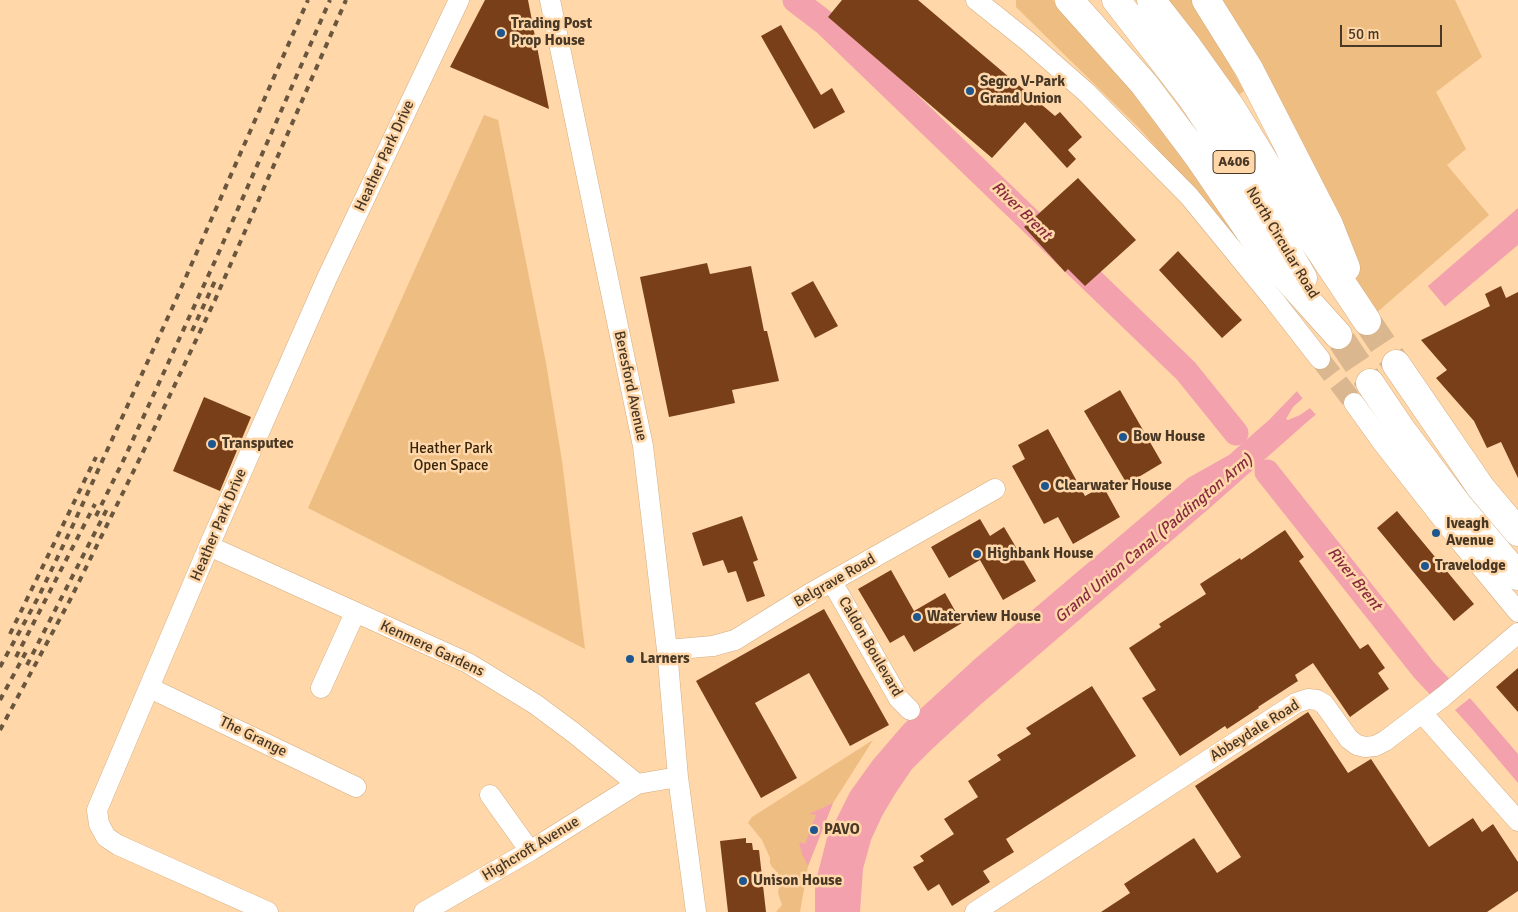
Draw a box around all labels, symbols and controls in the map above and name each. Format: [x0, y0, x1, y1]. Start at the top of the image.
place label: Trading Post Prop House [511, 15, 592, 50]
scale bar [1343, 15, 1446, 47]
text: 50 m [1348, 25, 1379, 43]
marker: Trading Post Prop House [495, 27, 507, 39]
place label: Segro V-Park Grand Union [980, 73, 1065, 108]
marker: Segro V-Park Grand Union [964, 85, 976, 97]
street label: Heather Park Drive [351, 98, 419, 214]
road number: A406 [1213, 150, 1255, 173]
water label: River Brent [987, 178, 1055, 244]
street label: North Circular Road [1242, 184, 1322, 302]
street label: Beresford Avenue [610, 329, 650, 443]
place label: Bow House [1133, 428, 1205, 446]
marker: Bow House [1117, 431, 1129, 443]
place label: Transputec [222, 435, 294, 453]
marker: Transputec [206, 438, 218, 450]
park label: Heather Park Open Space [409, 440, 493, 475]
water label: Grand Union Canal (Paddington Arm) [1051, 451, 1257, 627]
street label: Heather Park Drive [187, 466, 251, 584]
place label: Clearwater House [1055, 477, 1172, 495]
marker: Clearwater House [1039, 480, 1051, 492]
place label: Iveagh Avenue [1446, 515, 1494, 550]
marker: Iveagh Avenue [1430, 527, 1442, 539]
water label: River Brent [1323, 544, 1385, 614]
place label: Highbank House [987, 545, 1093, 563]
marker: Highbank House [971, 548, 983, 560]
street label: Belgrave Road [791, 550, 879, 612]
place label: Travelodge [1435, 557, 1506, 575]
marker: Travelodge [1419, 560, 1431, 572]
street label: Caldon Boulevard [834, 594, 906, 700]
place label: Waterview House [927, 608, 1041, 626]
marker: Waterview House [911, 611, 923, 623]
street label: Kenmere Gardens [377, 617, 487, 681]
place label: Larners [640, 650, 690, 668]
marker: Larners [624, 653, 636, 665]
street label: Abbeydale Road [1207, 696, 1303, 766]
street label: The Grange [216, 713, 290, 761]
street label: Highcroft Avenue [479, 813, 583, 885]
place label: PAVO [824, 821, 860, 839]
marker: PAVO [808, 824, 820, 836]
place label: Unison House [753, 872, 842, 890]
marker: Unison House [737, 875, 749, 887]

